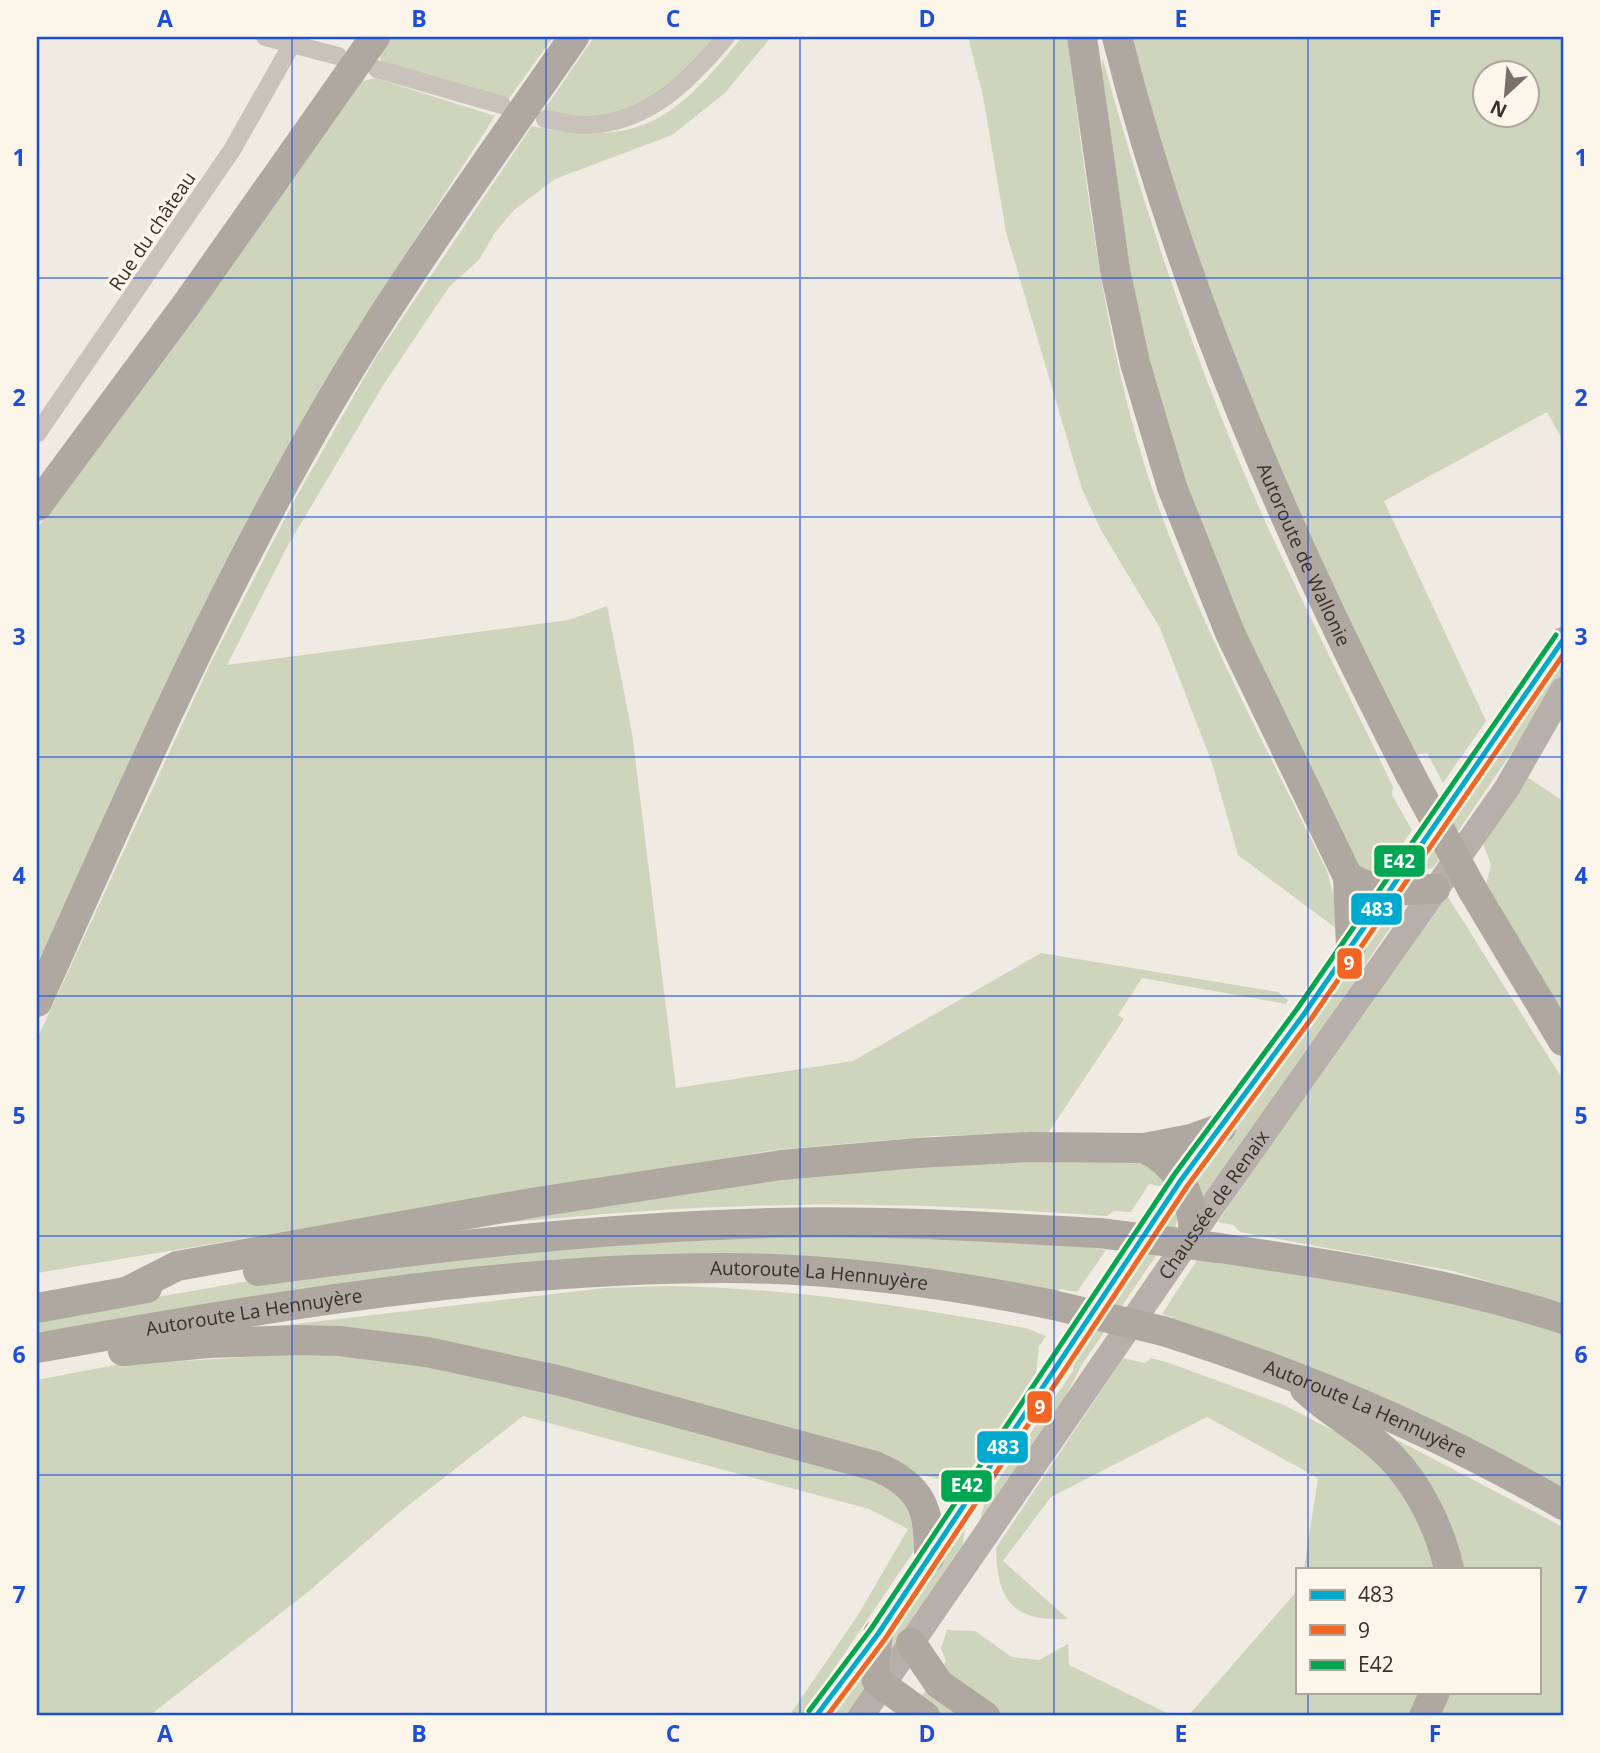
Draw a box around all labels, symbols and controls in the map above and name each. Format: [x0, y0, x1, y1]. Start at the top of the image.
text: A [157, 2, 173, 34]
text: B [411, 2, 427, 34]
text: C [666, 2, 680, 34]
text: D [918, 2, 936, 34]
text: E [1175, 2, 1187, 34]
text: F [1429, 2, 1441, 34]
north arrow [1470, 60, 1540, 130]
text: N [1486, 94, 1511, 124]
text: 1 [12, 141, 26, 173]
text: 1 [1574, 141, 1588, 173]
street label: Rue du château [103, 166, 201, 296]
text: 2 [12, 381, 26, 413]
text: 2 [1574, 381, 1588, 413]
street label: Autoroute de Wallonie [1251, 459, 1357, 650]
text: 3 [12, 620, 26, 652]
text: 3 [1574, 620, 1588, 652]
line badge: E42 [1373, 844, 1426, 878]
text: E42 [1383, 848, 1415, 874]
text: 4 [12, 859, 26, 891]
text: 4 [1574, 859, 1588, 891]
line badge: 483 [1350, 892, 1403, 926]
text: 483 [1361, 896, 1393, 922]
line badge: 9 [1336, 947, 1363, 980]
text: 9 [1344, 950, 1355, 976]
text: 5 [12, 1099, 26, 1131]
text: 5 [1574, 1099, 1588, 1131]
street label: Chaussée de Renaix [1152, 1125, 1275, 1285]
street label: Autoroute La Hennuyère [710, 1255, 930, 1296]
street label: Autoroute La Hennuyère [144, 1282, 364, 1342]
text: 6 [12, 1338, 26, 1370]
text: 6 [1574, 1338, 1588, 1370]
street label: Autoroute La Hennuyère [1260, 1353, 1471, 1464]
line badge: 9 [1026, 1390, 1053, 1424]
text: 9 [1035, 1394, 1046, 1420]
line badge: 483 [976, 1430, 1029, 1464]
text: 483 [987, 1434, 1019, 1460]
line badge: E42 [940, 1469, 993, 1503]
text: E42 [951, 1472, 983, 1498]
legend [1296, 1568, 1540, 1694]
text: 7 [12, 1578, 26, 1610]
text: 7 [1574, 1578, 1588, 1610]
text: 483 [1358, 1580, 1394, 1608]
text: 9 [1358, 1616, 1370, 1644]
text: E42 [1358, 1650, 1394, 1678]
text: A [157, 1717, 173, 1749]
text: B [411, 1717, 427, 1749]
text: C [666, 1717, 680, 1749]
text: D [918, 1717, 936, 1749]
text: E [1175, 1717, 1187, 1749]
text: F [1429, 1717, 1441, 1749]

